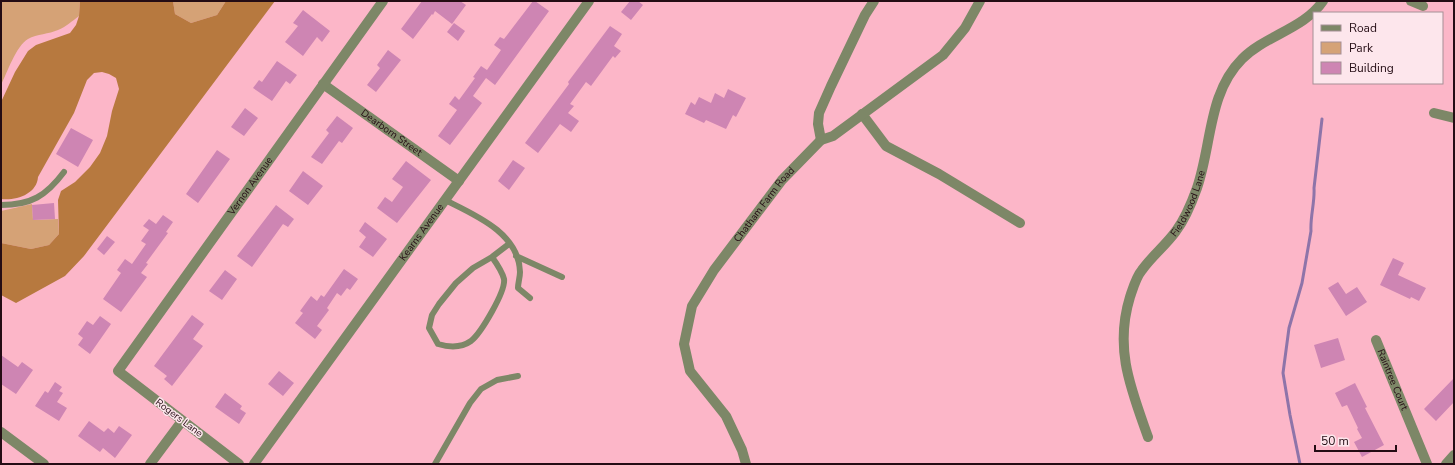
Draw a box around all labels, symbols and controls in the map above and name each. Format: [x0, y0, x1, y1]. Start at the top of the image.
legend [1313, 12, 1443, 84]
text: Road [1349, 20, 1377, 36]
text: Park [1349, 40, 1374, 56]
text: Building [1349, 60, 1394, 76]
street label: Dearborn Street [358, 106, 425, 160]
street label: Vernon Avenue [224, 154, 276, 219]
street label: Chatham Farm Road [730, 164, 798, 245]
street label: Fieldwood Lane [1167, 169, 1209, 240]
street label: Kearns Avenue [396, 201, 447, 264]
street label: Raintree Court [1373, 347, 1411, 413]
street label: Rogers Lane [152, 396, 206, 440]
scale bar [1315, 427, 1396, 453]
text: 50 m [1321, 433, 1349, 449]

